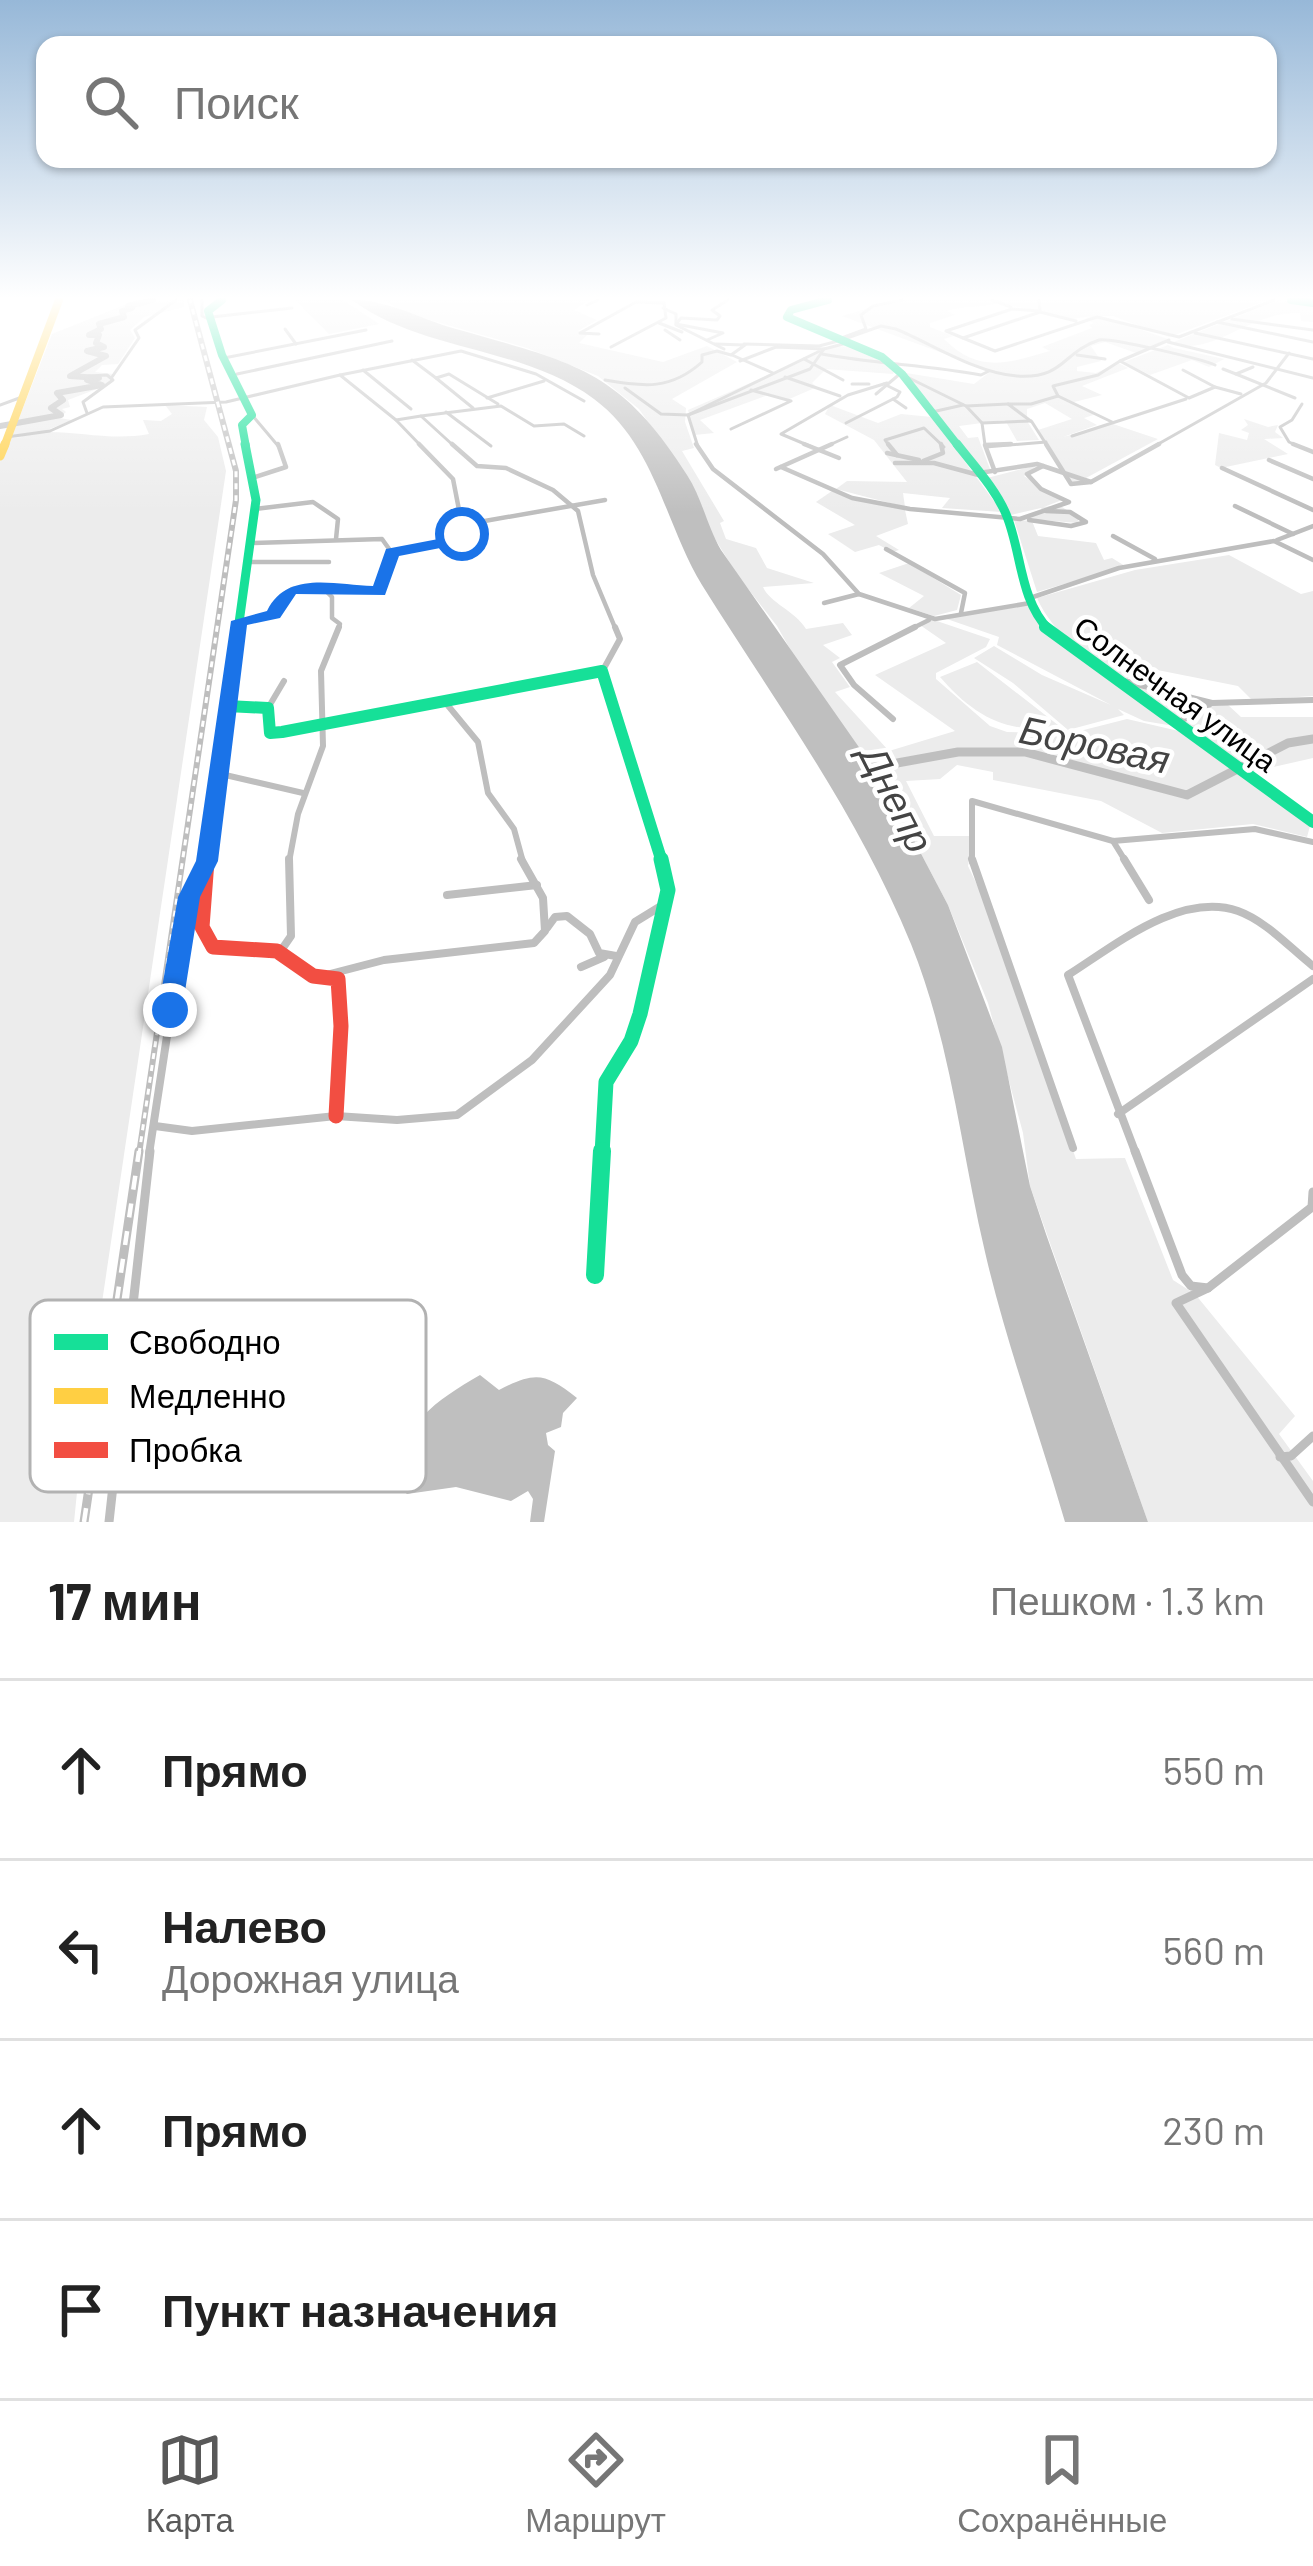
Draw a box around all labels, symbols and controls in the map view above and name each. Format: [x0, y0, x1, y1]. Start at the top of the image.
search box [36, 36, 1277, 168]
icon: search [78, 69, 144, 135]
text: Поиск [174, 74, 299, 128]
route start [435, 507, 489, 561]
street label: Солнечная улица [1068, 608, 1284, 779]
water label: Боровая [1016, 704, 1175, 782]
water label: Днепр [849, 733, 945, 859]
route end [143, 983, 197, 1037]
legend [30, 1300, 426, 1492]
text: Свободно [129, 1321, 281, 1361]
text: Медленно [129, 1375, 286, 1415]
text: Пробка [129, 1429, 242, 1469]
text: 17 мин [48, 1569, 201, 1630]
text: Пешком · 1.3 km [990, 1576, 1265, 1623]
icon: ahead [48, 1737, 114, 1803]
text: Прямо [162, 1742, 308, 1796]
text: 550 m [1163, 1746, 1265, 1793]
text: Налево [162, 1898, 327, 1952]
icon: left [48, 1917, 114, 1983]
text: 560 m [1163, 1926, 1265, 1973]
text: Дорожная улица [162, 1954, 459, 2001]
icon: ahead [48, 2097, 114, 2163]
text: Прямо [162, 2102, 308, 2156]
text: 230 m [1162, 2106, 1265, 2153]
icon: arrive [48, 2277, 114, 2343]
text: Пункт назначения [162, 2282, 559, 2336]
tab: Карта [146, 2427, 234, 2540]
tab: Маршрут [525, 2427, 666, 2540]
tab: Сохранённые [957, 2427, 1167, 2540]

